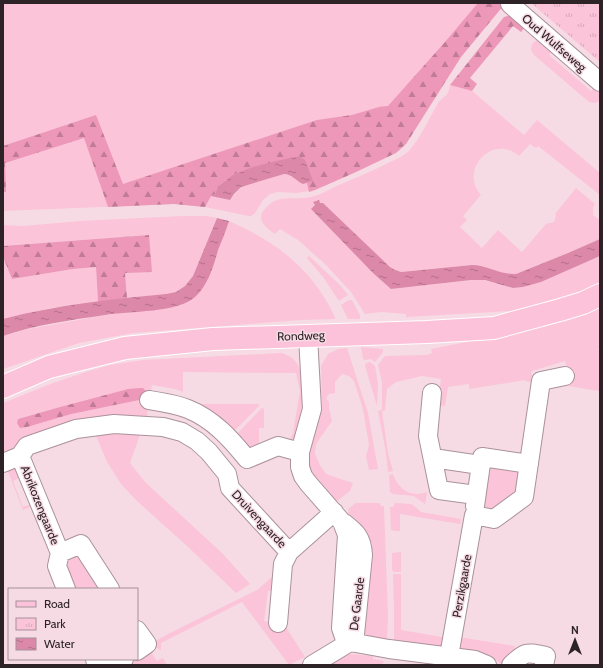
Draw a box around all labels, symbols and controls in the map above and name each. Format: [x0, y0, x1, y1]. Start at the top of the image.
street label: Oud Wulfseweg [519, 10, 591, 75]
street label: Rondweg [277, 327, 326, 344]
street label: Abrikozengaarde [18, 463, 63, 547]
street label: Druivengaarde [229, 487, 290, 551]
street label: Perzikgaarde [449, 553, 474, 619]
street label: De Gaarde [346, 576, 367, 631]
legend [8, 588, 138, 660]
text: Road [44, 596, 70, 611]
text: Park [44, 616, 66, 631]
north arrow [555, 620, 595, 660]
text: N [571, 623, 579, 637]
text: Water [44, 636, 75, 651]

